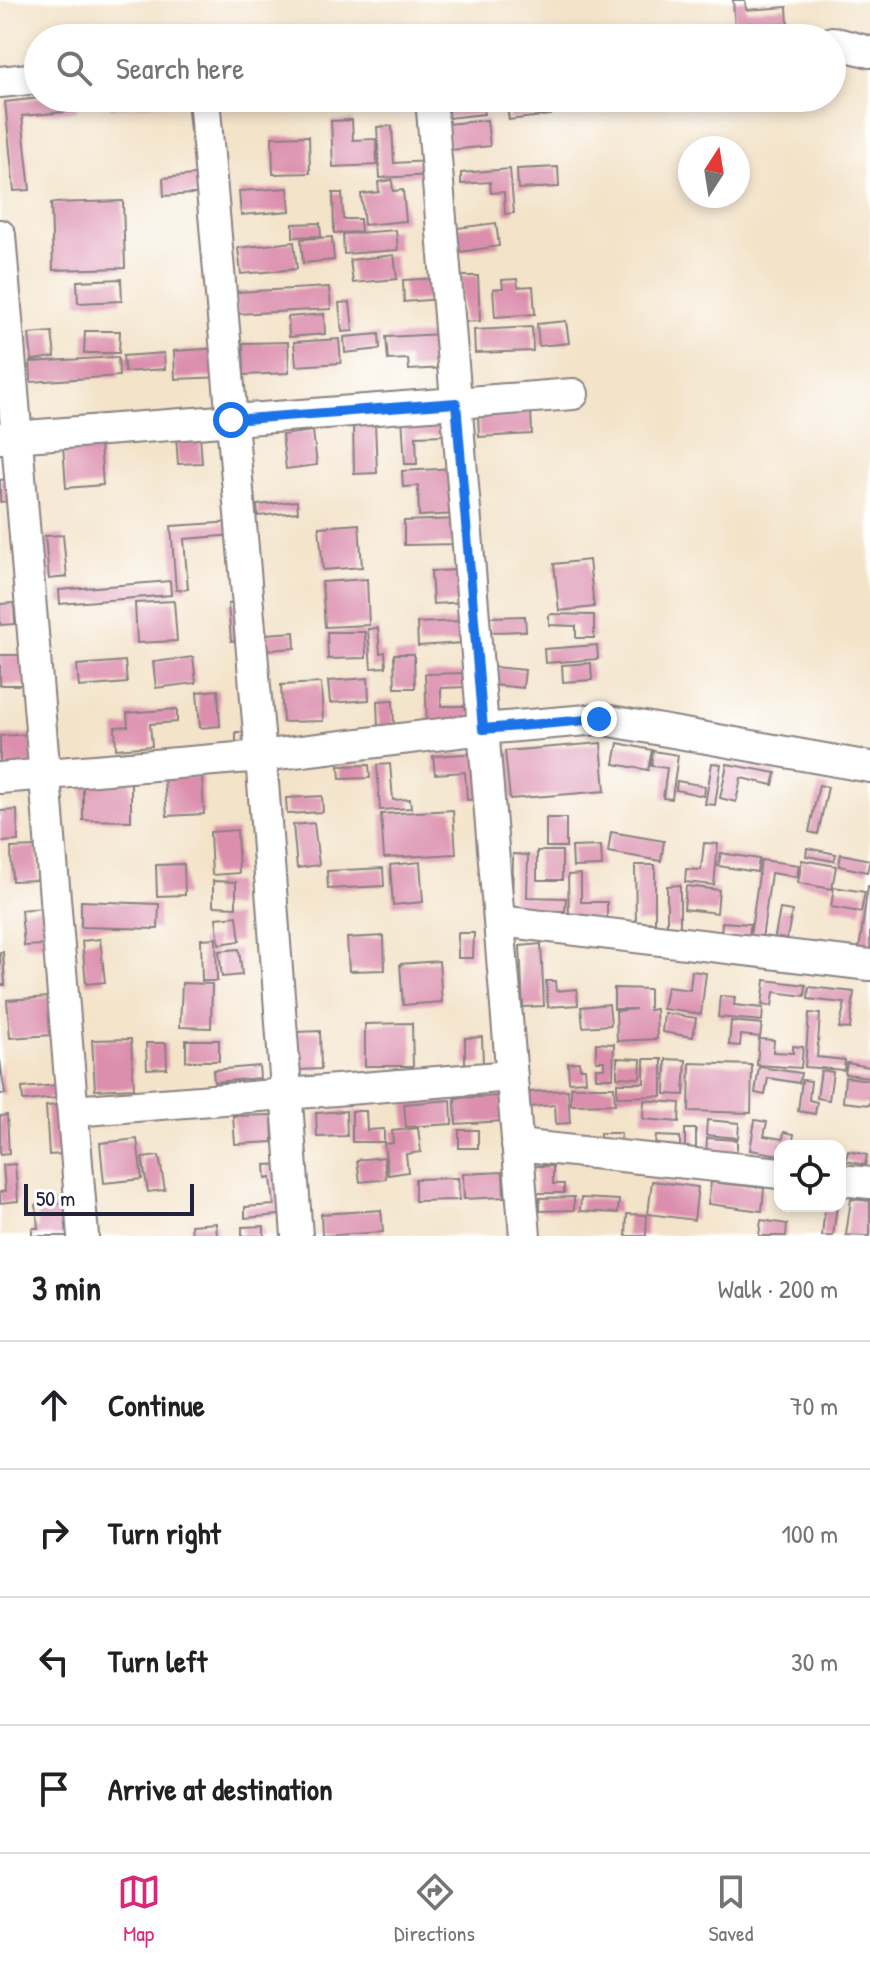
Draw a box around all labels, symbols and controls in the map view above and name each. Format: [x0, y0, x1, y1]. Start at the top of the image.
search box [24, 24, 846, 112]
icon: search [52, 46, 96, 90]
text: Search here [116, 48, 244, 88]
north arrow [678, 136, 750, 208]
route start [213, 402, 249, 438]
route end [581, 701, 617, 737]
map controls [774, 1140, 846, 1212]
button: locate [774, 1140, 846, 1212]
scale bar [24, 1180, 194, 1216]
text: 50 m [36, 1183, 75, 1213]
text: 3 min [32, 1265, 101, 1311]
text: Walk · 200 m [718, 1271, 838, 1306]
icon: ahead [32, 1383, 76, 1427]
text: Continue [108, 1385, 205, 1425]
text: 70 m [790, 1388, 838, 1423]
icon: right [32, 1511, 76, 1555]
text: Turn right [108, 1513, 221, 1553]
text: 100 m [782, 1516, 838, 1551]
icon: left [32, 1639, 76, 1683]
text: Turn left [108, 1641, 207, 1681]
text: 30 m [791, 1644, 838, 1679]
icon: arrive [32, 1767, 76, 1811]
text: Arrive at destination [108, 1769, 333, 1809]
tab: Map [117, 1870, 161, 1948]
tab: Directions [394, 1870, 475, 1948]
tab: Saved [708, 1870, 753, 1948]

